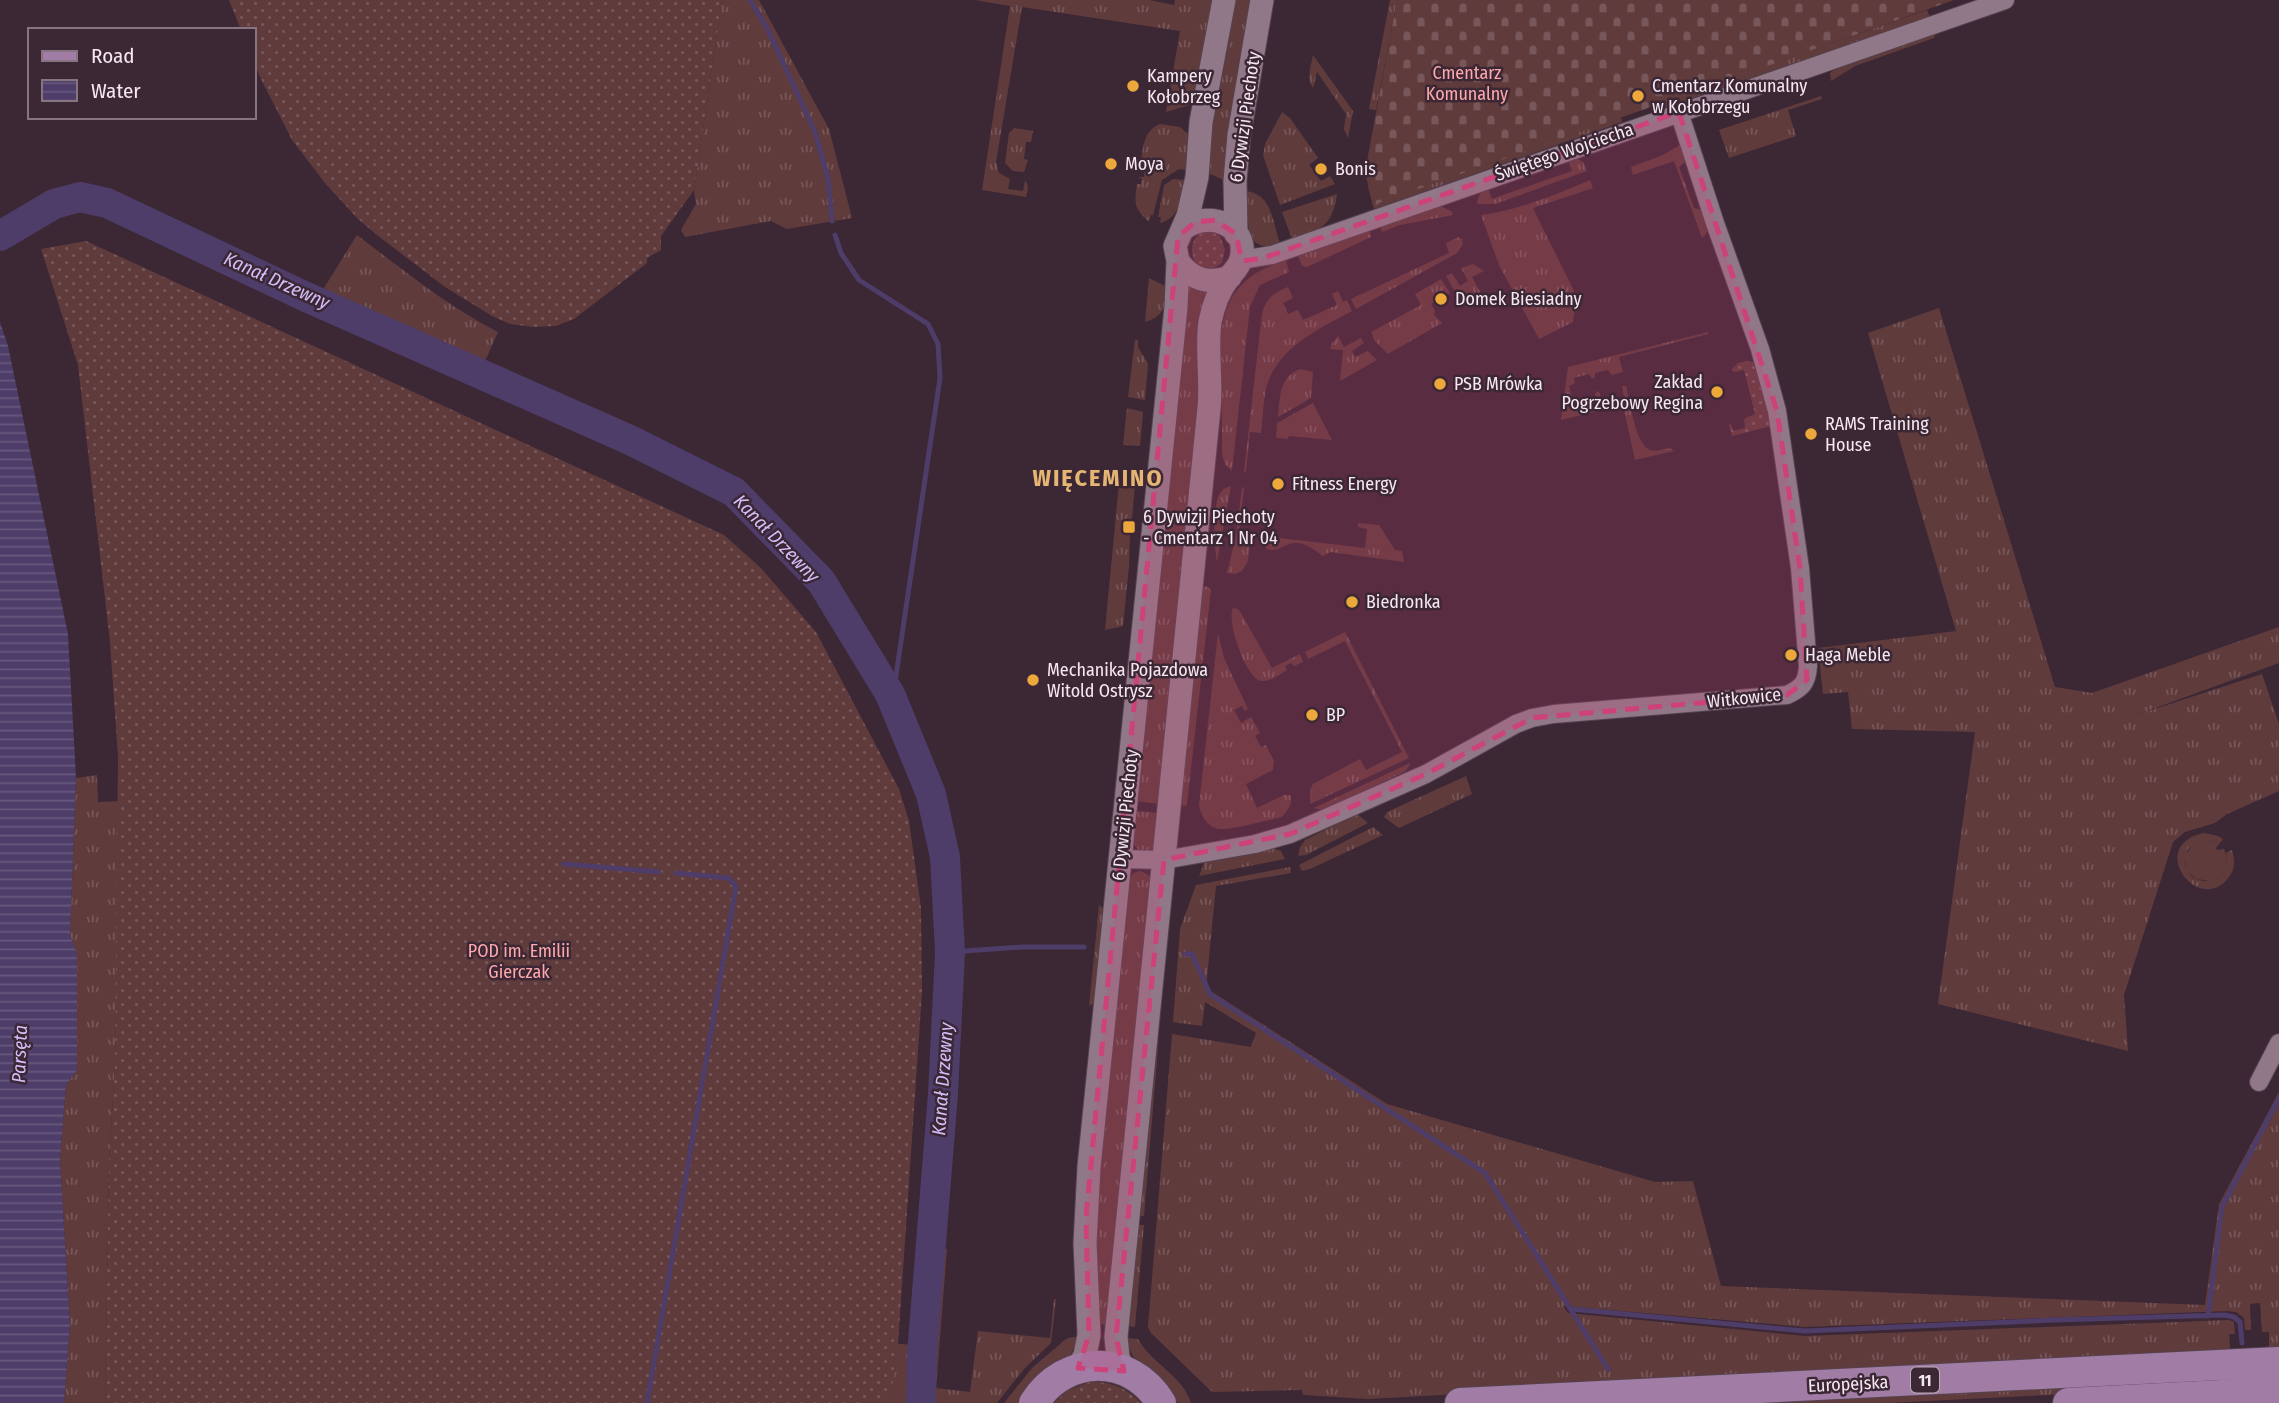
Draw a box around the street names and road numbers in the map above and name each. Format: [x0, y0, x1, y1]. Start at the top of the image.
street label: 6 Dywizji Piechoty [1225, 50, 1265, 184]
street label: Świętego Wojciecha [1492, 118, 1636, 186]
street label: Witkowice [1706, 683, 1782, 713]
street label: 6 Dywizji Piechoty [1107, 748, 1143, 882]
road number: 11 [1911, 1368, 1939, 1392]
street label: Europejska [1807, 1371, 1889, 1397]

